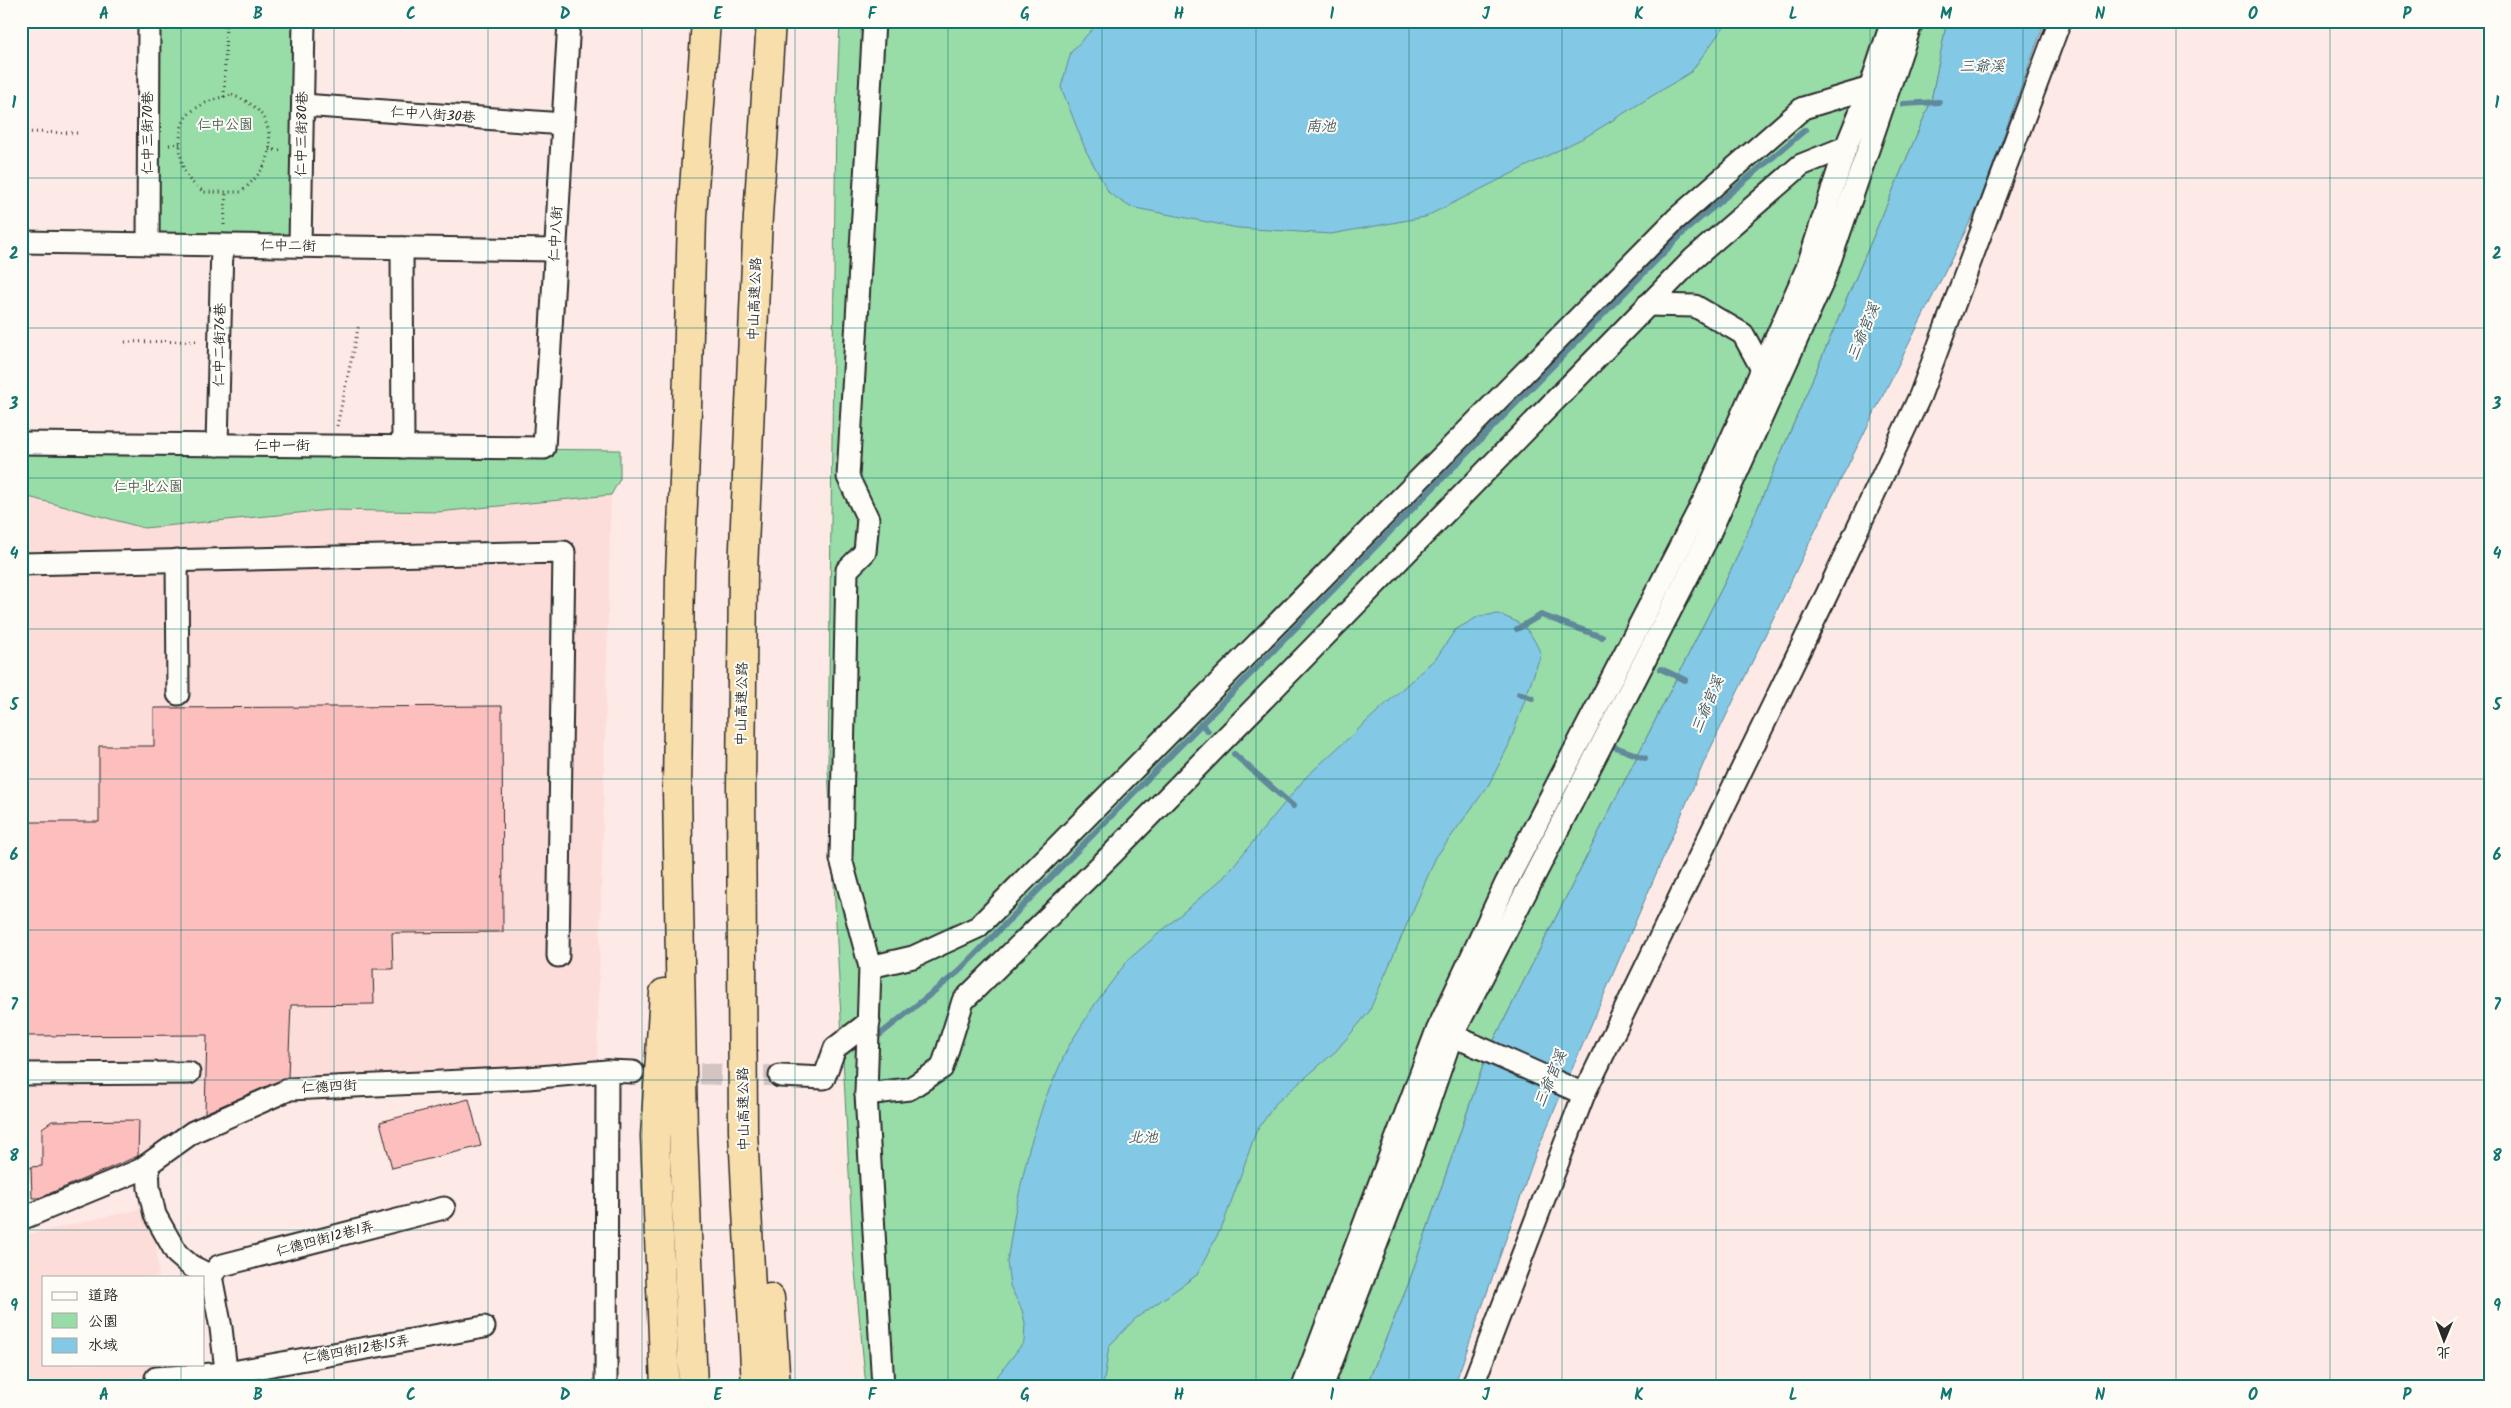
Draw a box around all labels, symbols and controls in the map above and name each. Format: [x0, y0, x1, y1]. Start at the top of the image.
text: A [99, 2, 109, 27]
text: B [253, 2, 263, 27]
text: C [406, 2, 416, 27]
text: D [560, 2, 571, 27]
text: E [714, 2, 724, 27]
text: F [868, 2, 878, 27]
text: G [1020, 2, 1030, 27]
text: H [1174, 2, 1184, 27]
text: I [1330, 2, 1335, 27]
text: J [1482, 2, 1491, 27]
text: K [1634, 2, 1644, 27]
text: L [1789, 2, 1797, 27]
text: M [1940, 2, 1953, 27]
text: N [2095, 2, 2105, 27]
text: O [2248, 2, 2258, 27]
text: P [2403, 2, 2413, 27]
water label: 三爺溪 [1959, 55, 2005, 79]
street label: 仁中三街70巷 [137, 90, 159, 175]
street label: 仁中三街80巷 [290, 90, 314, 177]
text: 1 [12, 91, 17, 116]
text: 1 [2495, 91, 2500, 116]
street label: 仁中八街30巷 [390, 101, 477, 129]
park label: 仁中公園 [197, 114, 253, 136]
water label: 南池 [1306, 115, 1337, 139]
street label: 仁中八街 [544, 205, 568, 263]
street label: 仁中二街 [260, 235, 316, 257]
text: 2 [9, 242, 19, 267]
text: 2 [2492, 242, 2502, 267]
street label: 中山高速公路 [743, 257, 767, 341]
water label: 三爺宮溪 [1841, 299, 1887, 364]
street label: 仁中二街76巷 [208, 302, 232, 387]
text: 3 [9, 392, 19, 417]
text: 3 [2492, 392, 2502, 417]
street label: 仁中一街 [254, 435, 310, 457]
park label: 仁中北公園 [113, 476, 183, 498]
text: 4 [10, 542, 19, 567]
text: 4 [2493, 542, 2502, 567]
street label: 中山高速公路 [730, 662, 754, 746]
water label: 三爺宮溪 [1685, 672, 1731, 737]
text: 5 [9, 693, 20, 718]
text: 5 [2492, 693, 2503, 718]
text: 6 [10, 843, 19, 868]
text: 6 [2493, 843, 2502, 868]
text: 7 [10, 993, 18, 1018]
text: 7 [2493, 993, 2501, 1018]
water label: 三爺宮溪 [1528, 1046, 1574, 1111]
street label: 中山高速公路 [732, 1067, 756, 1151]
street label: 仁德四街 [300, 1075, 358, 1099]
water label: 北池 [1128, 1126, 1159, 1150]
text: 8 [9, 1144, 19, 1169]
text: 8 [2492, 1144, 2502, 1169]
street label: 仁德四街12巷1弄 [273, 1215, 377, 1263]
legend [42, 1276, 205, 1366]
text: 道路 [88, 1284, 118, 1308]
text: 9 [10, 1294, 18, 1319]
text: 9 [2493, 1294, 2501, 1319]
text: 公園 [88, 1310, 118, 1334]
north arrow [2418, 1316, 2468, 1366]
street label: 仁德四街12巷15弄 [301, 1330, 411, 1370]
text: 水域 [88, 1334, 118, 1358]
text: 北 [2437, 1341, 2451, 1363]
text: A [99, 1383, 109, 1408]
text: B [253, 1383, 263, 1408]
text: C [406, 1383, 416, 1408]
text: D [560, 1383, 571, 1408]
text: E [714, 1383, 724, 1408]
text: F [868, 1383, 878, 1408]
text: G [1020, 1383, 1030, 1408]
text: H [1174, 1383, 1184, 1408]
text: I [1330, 1383, 1335, 1408]
text: J [1482, 1383, 1491, 1408]
text: K [1634, 1383, 1644, 1408]
text: L [1789, 1383, 1797, 1408]
text: M [1940, 1383, 1953, 1408]
text: N [2095, 1383, 2105, 1408]
text: O [2248, 1383, 2258, 1408]
text: P [2403, 1383, 2413, 1408]

